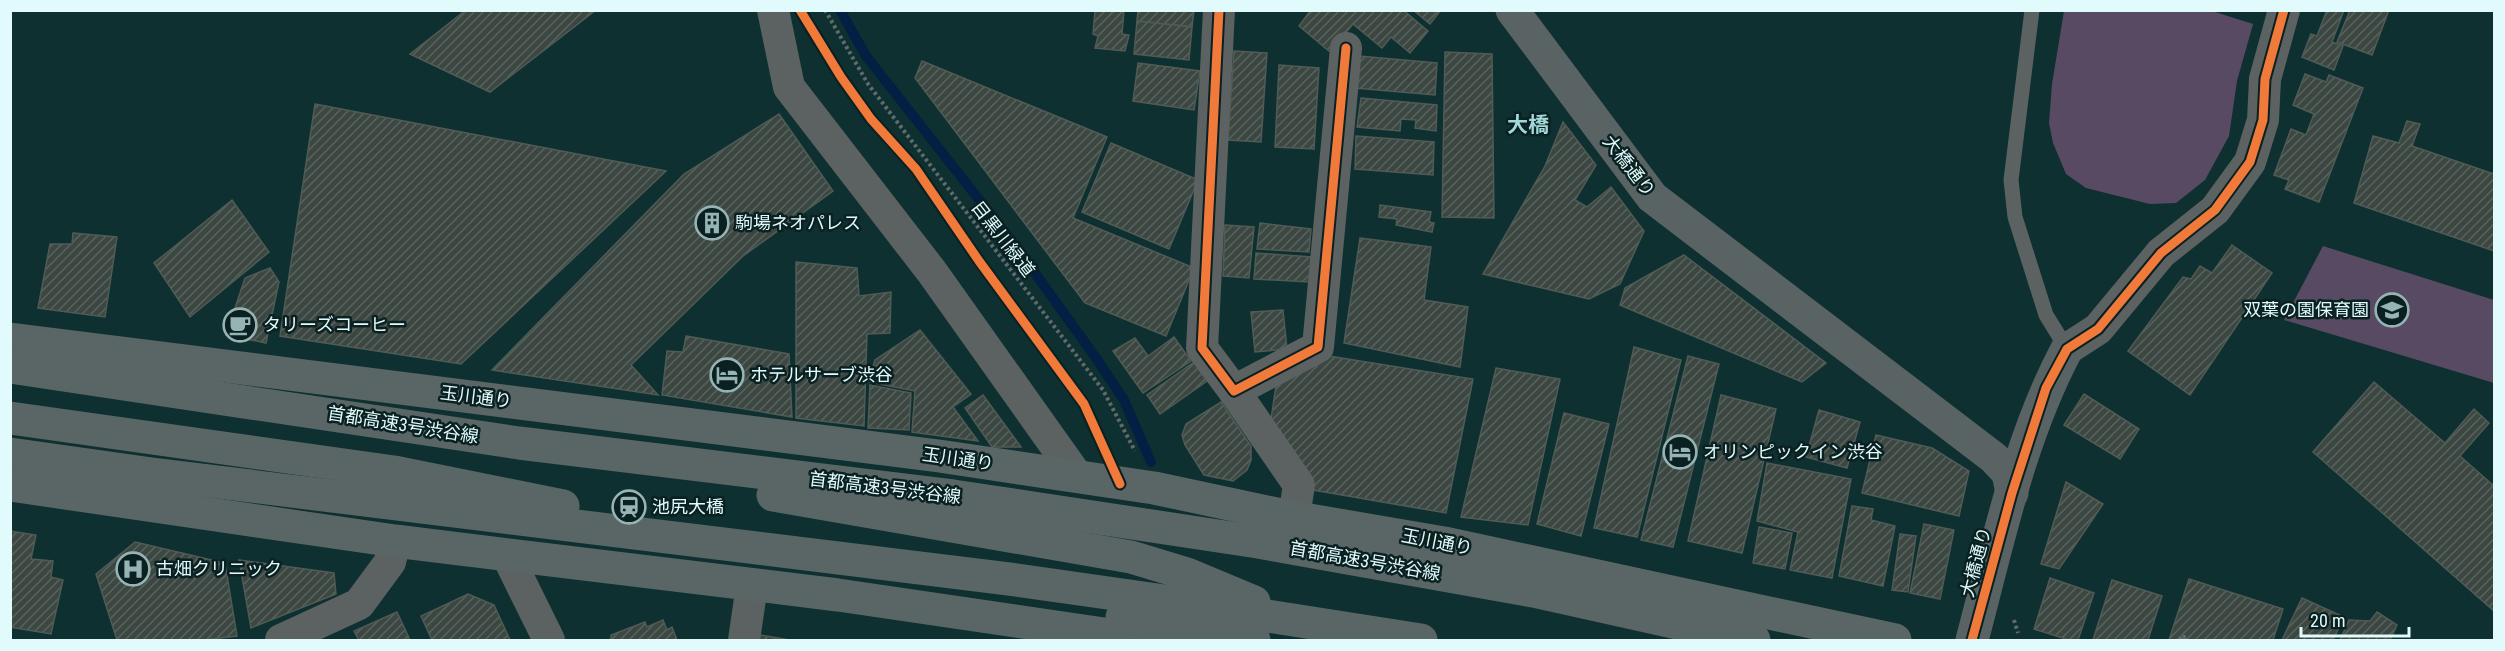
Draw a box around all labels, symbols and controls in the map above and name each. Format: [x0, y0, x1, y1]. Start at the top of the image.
district label: 大橋 [1507, 113, 1549, 137]
street label: 大橋通り [1599, 131, 1660, 201]
street label: 目黒川緑道 [967, 197, 1039, 281]
building icon: 駒場ネオパレス [694, 205, 730, 241]
place label: 駒場ネオパレス [735, 212, 861, 233]
school or university icon: 双葉の園保育園 [2374, 292, 2410, 328]
place label: 双葉の園保育園 [2243, 299, 2369, 320]
cafe icon: タリーズコーヒー [222, 307, 258, 343]
place label: タリーズコーヒー [263, 314, 406, 335]
hotel icon: ホテルサーブ渋谷 [709, 357, 745, 393]
place label: ホテルサーブ渋谷 [750, 364, 893, 385]
street label: 玉川通り [439, 382, 513, 411]
street label: 首都高速3号渋谷線 [326, 402, 480, 447]
hotel icon: オリンピックイン渋谷 [1662, 434, 1698, 470]
place label: オリンピックイン渋谷 [1703, 441, 1883, 462]
street label: 玉川通り [921, 443, 995, 474]
street label: 首都高速3号渋谷線 [808, 468, 962, 507]
station icon: 池尻大橋 [611, 489, 647, 525]
place label: 池尻大橋 [652, 496, 724, 517]
street label: 玉川通り [1400, 524, 1474, 559]
street label: 大橋通り [1956, 524, 1995, 599]
street label: 首都高速3号渋谷線 [1288, 537, 1442, 584]
hospital icon: 古畑クリニック [115, 551, 151, 587]
place label: 古畑クリニック [156, 558, 282, 579]
scale bar [2301, 600, 2409, 638]
text: 20 m [2310, 610, 2345, 631]

